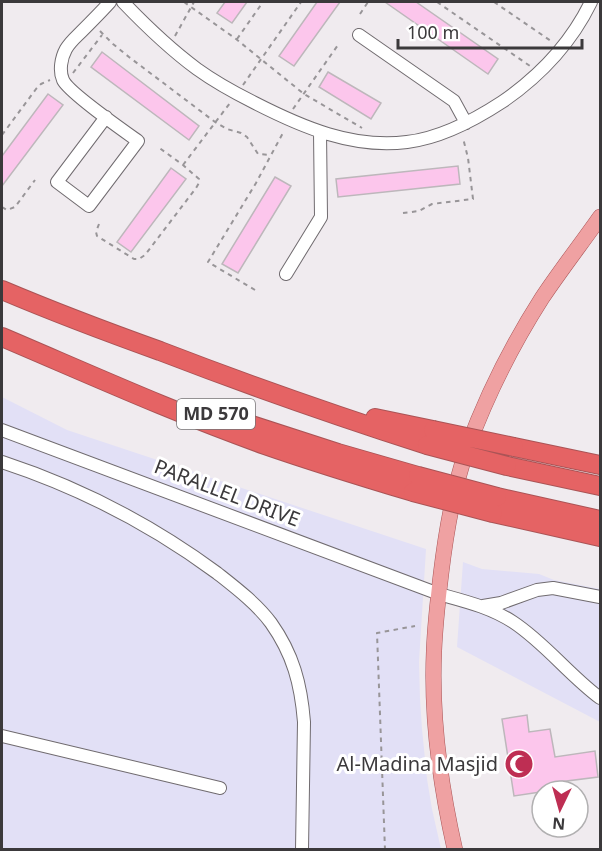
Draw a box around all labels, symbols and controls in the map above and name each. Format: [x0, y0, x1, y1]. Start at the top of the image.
scale bar [398, 12, 582, 50]
text: 100 m [407, 20, 459, 44]
road number: MD 570 [177, 399, 255, 429]
street label: PARALLEL DRIVE [151, 452, 304, 533]
mosque icon: Al-Madina Masjid [503, 748, 535, 780]
place label: Al-Madina Masjid [336, 750, 498, 777]
north arrow [530, 779, 590, 839]
text: N [551, 812, 566, 835]

